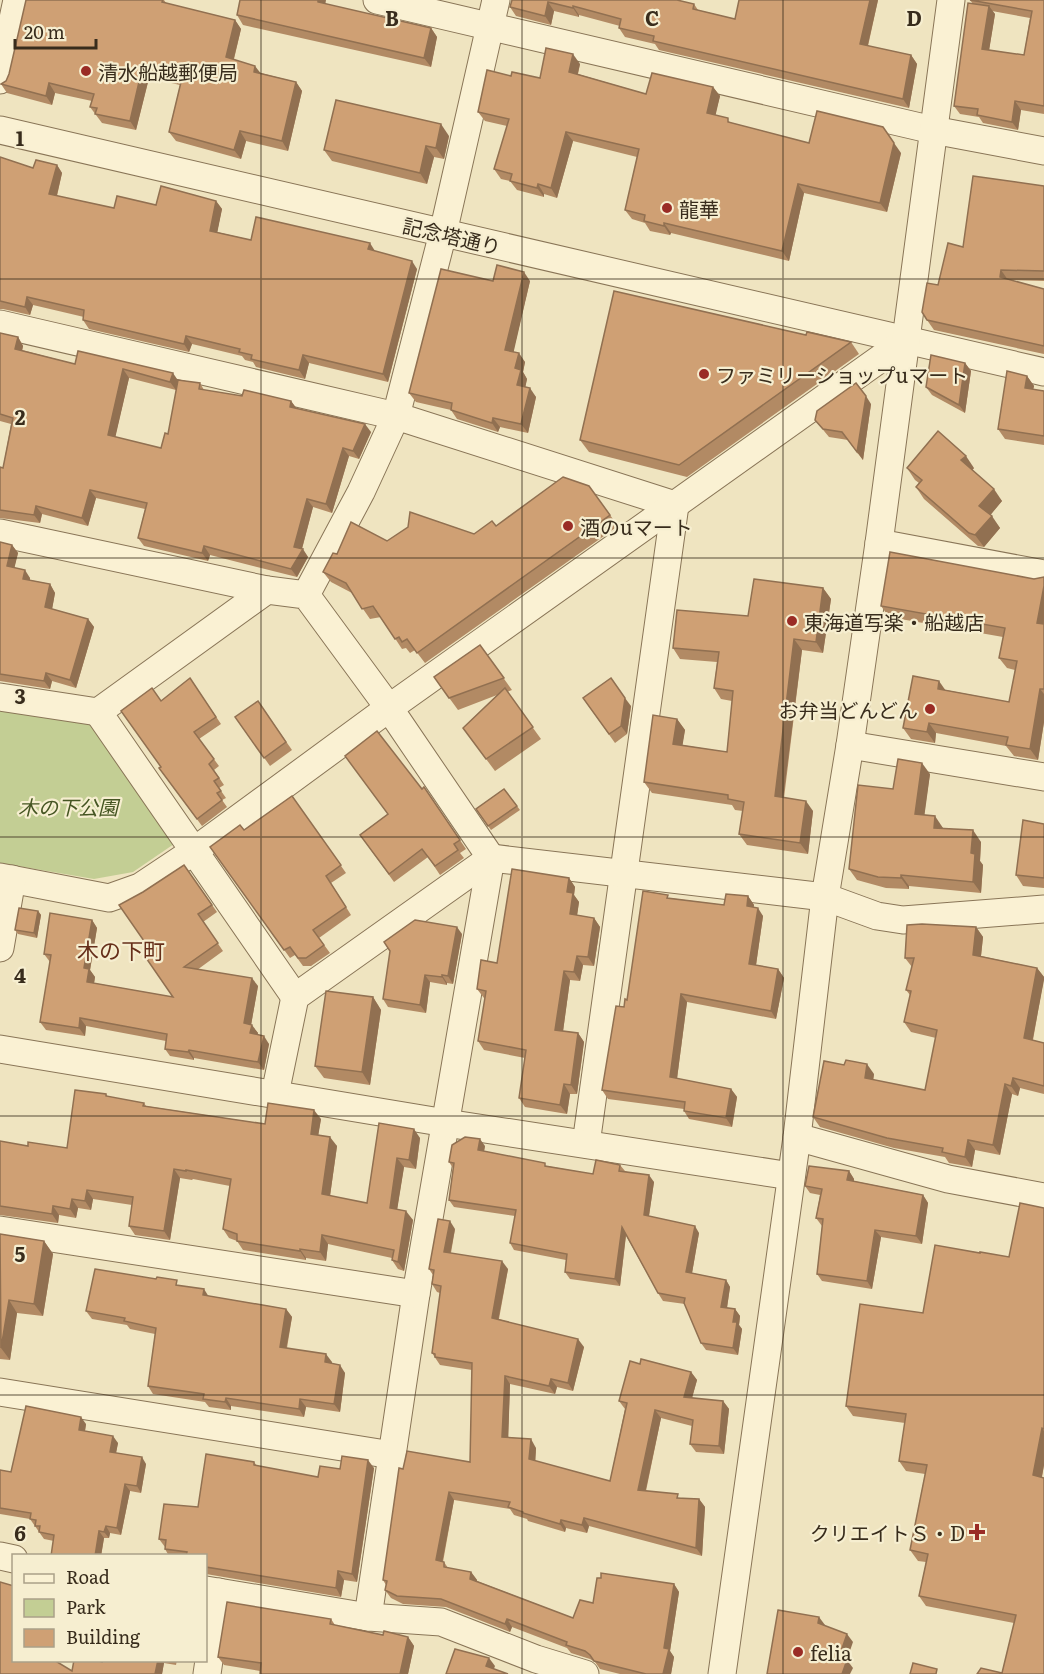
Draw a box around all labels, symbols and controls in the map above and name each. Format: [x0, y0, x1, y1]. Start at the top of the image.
text: B [385, 2, 399, 32]
text: C [645, 2, 659, 32]
text: D [906, 2, 922, 32]
scale bar [15, 12, 96, 50]
text: 20 m [24, 18, 65, 45]
place label: 清水船越郵便局 [98, 56, 238, 86]
marker: 清水船越郵便局 [79, 64, 93, 78]
text: 1 [16, 122, 24, 152]
place label: 龍華 [679, 193, 719, 223]
marker: 龍華 [660, 201, 674, 215]
street label: 記念塔通り [400, 209, 504, 261]
place label: ファミリーショップuマート [716, 359, 968, 389]
marker: ファミリーショップuマート [697, 367, 711, 381]
text: 2 [15, 401, 26, 431]
place label: 酒のuマート [580, 511, 693, 541]
marker: 酒のuマート [561, 519, 575, 533]
place label: 東海道写楽・船越店 [804, 606, 984, 636]
marker: 東海道写楽・船越店 [785, 614, 799, 628]
text: 3 [14, 680, 26, 710]
place label: お弁当どんどん [779, 694, 918, 724]
marker: お弁当どんどん [923, 702, 937, 716]
park label: 木の下公園 [18, 791, 121, 821]
district label: 木の下町 [77, 933, 165, 966]
text: 4 [14, 959, 26, 989]
text: 5 [15, 1238, 26, 1268]
text: 6 [14, 1517, 26, 1547]
place label: クリエイトＳ・D [810, 1517, 965, 1547]
marker: クリエイトＳ・D [970, 1525, 984, 1539]
legend [12, 1554, 207, 1662]
text: Road [66, 1563, 110, 1590]
text: Park [66, 1593, 107, 1620]
text: Building [66, 1623, 141, 1650]
place label: felia [810, 1637, 852, 1667]
marker: felia [791, 1645, 805, 1659]

